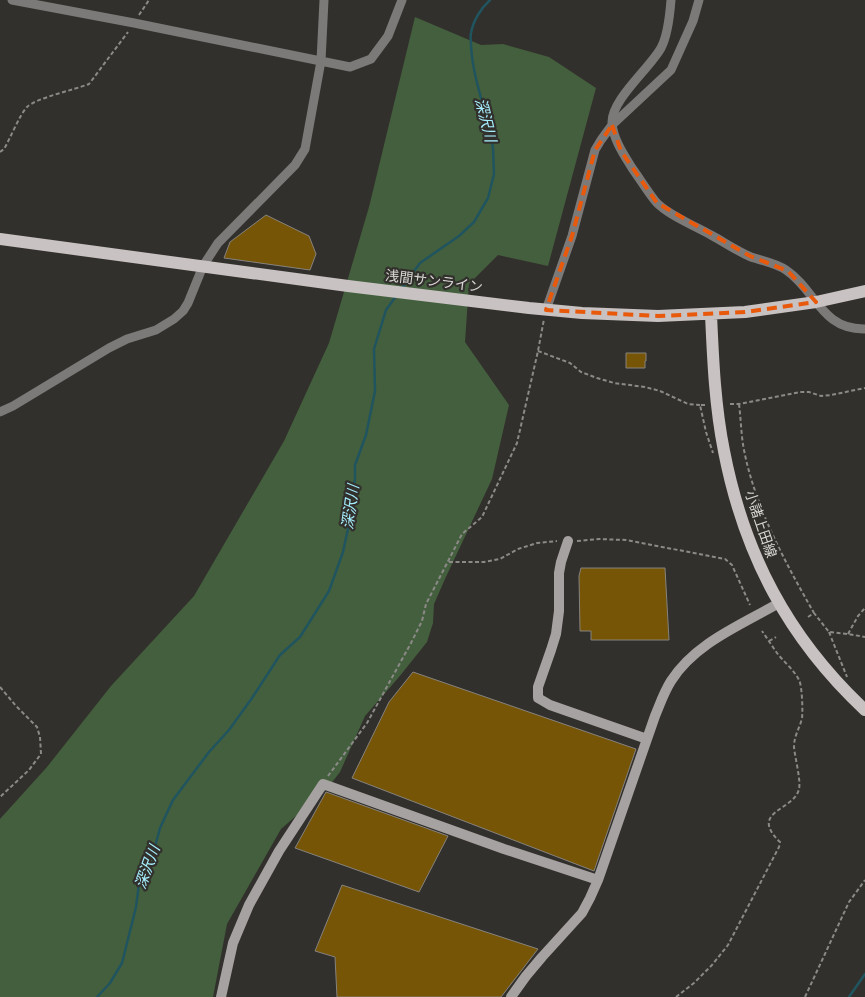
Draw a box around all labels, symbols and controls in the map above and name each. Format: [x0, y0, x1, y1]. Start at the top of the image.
water label: 深沢川 [471, 96, 501, 146]
street label: 浅間サンライン [384, 266, 484, 296]
water label: 深沢川 [337, 481, 363, 531]
street label: 小諸上田線 [741, 488, 781, 560]
water label: 深沢川 [130, 841, 164, 891]

